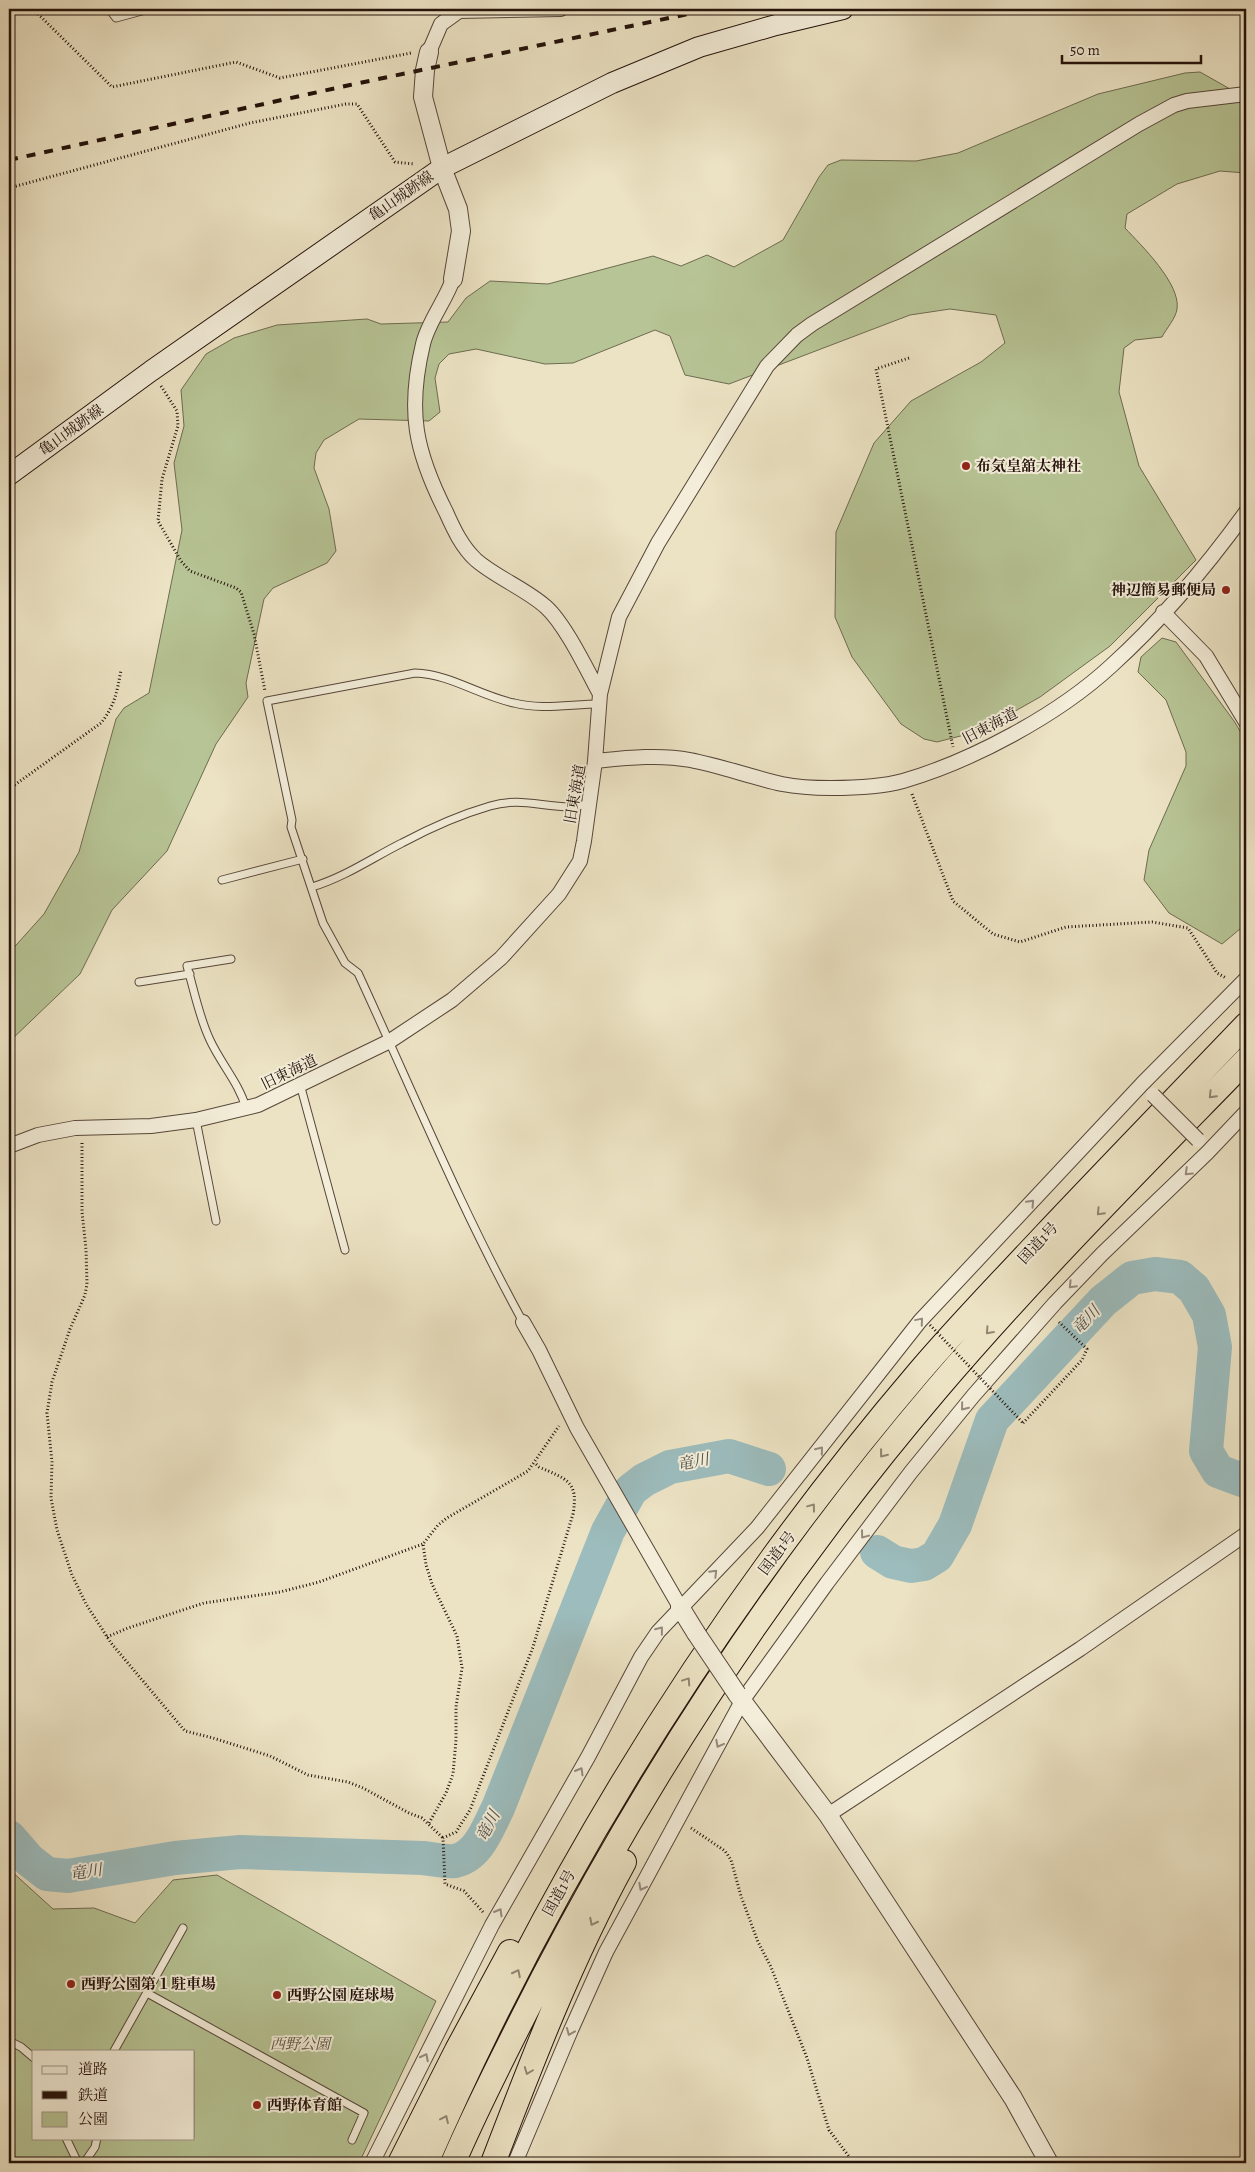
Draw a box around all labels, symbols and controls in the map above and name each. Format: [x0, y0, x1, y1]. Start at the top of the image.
scale bar [1062, 32, 1201, 64]
text: 50 m [1070, 40, 1100, 60]
street label: 亀山城跡線 [365, 166, 437, 226]
street label: 亀山城跡線 [35, 400, 107, 460]
place label: 布気皇舘太神社 [976, 456, 1081, 476]
marker: 布気皇舘太神社 [960, 460, 972, 472]
place label: 神辺簡易郵便局 [1111, 580, 1216, 600]
marker: 神辺簡易郵便局 [1220, 584, 1232, 596]
street label: 旧東海道 [959, 703, 1021, 749]
street label: 旧東海道 [560, 763, 590, 825]
street label: 旧東海道 [258, 1050, 320, 1094]
one-way arrow [1209, 1089, 1218, 1098]
one-way arrow [1184, 1166, 1193, 1175]
one-way arrow [1025, 1199, 1034, 1208]
one-way arrow [1097, 1206, 1106, 1215]
street label: 国道1号 [1014, 1218, 1062, 1268]
one-way arrow [1068, 1279, 1077, 1288]
water label: 竜川 [1067, 1299, 1106, 1339]
one-way arrow [914, 1318, 923, 1327]
one-way arrow [986, 1325, 995, 1334]
one-way arrow [960, 1401, 969, 1410]
one-way arrow [814, 1446, 823, 1455]
water label: 竜川 [675, 1448, 713, 1476]
one-way arrow [881, 1448, 889, 1457]
one-way arrow [806, 1503, 815, 1513]
street label: 国道1号 [754, 1527, 800, 1579]
one-way arrow [861, 1529, 870, 1539]
one-way arrow [708, 1570, 717, 1579]
one-way arrow [654, 1626, 663, 1636]
one-way arrow [680, 1677, 690, 1686]
one-way arrow [715, 1738, 725, 1747]
one-way arrow [574, 1768, 584, 1777]
water label: 竜川 [471, 1805, 506, 1845]
water label: 竜川 [69, 1859, 105, 1885]
street label: 国道1号 [538, 1866, 580, 1920]
one-way arrow [638, 1881, 648, 1890]
one-way arrow [493, 1909, 503, 1918]
one-way arrow [589, 1917, 599, 1926]
one-way arrow [511, 1969, 521, 1978]
place label: 西野公園第１駐車場 [81, 1974, 216, 1994]
marker: 西野公園第１駐車場 [65, 1978, 77, 1990]
place label: 西野公園 庭球場 [287, 1985, 395, 2005]
marker: 西野公園 庭球場 [271, 1989, 283, 2001]
one-way arrow [565, 2027, 576, 2036]
park label: 西野公園 [270, 2034, 333, 2054]
legend [32, 2050, 195, 2140]
one-way arrow [419, 2053, 429, 2062]
text: 道路 [78, 2059, 108, 2079]
one-way arrow [524, 2066, 534, 2074]
text: 鉄道 [78, 2085, 108, 2105]
place label: 西野体育館 [267, 2095, 342, 2115]
marker: 西野体育館 [251, 2099, 263, 2111]
text: 公園 [78, 2109, 108, 2129]
one-way arrow [439, 2115, 450, 2124]

